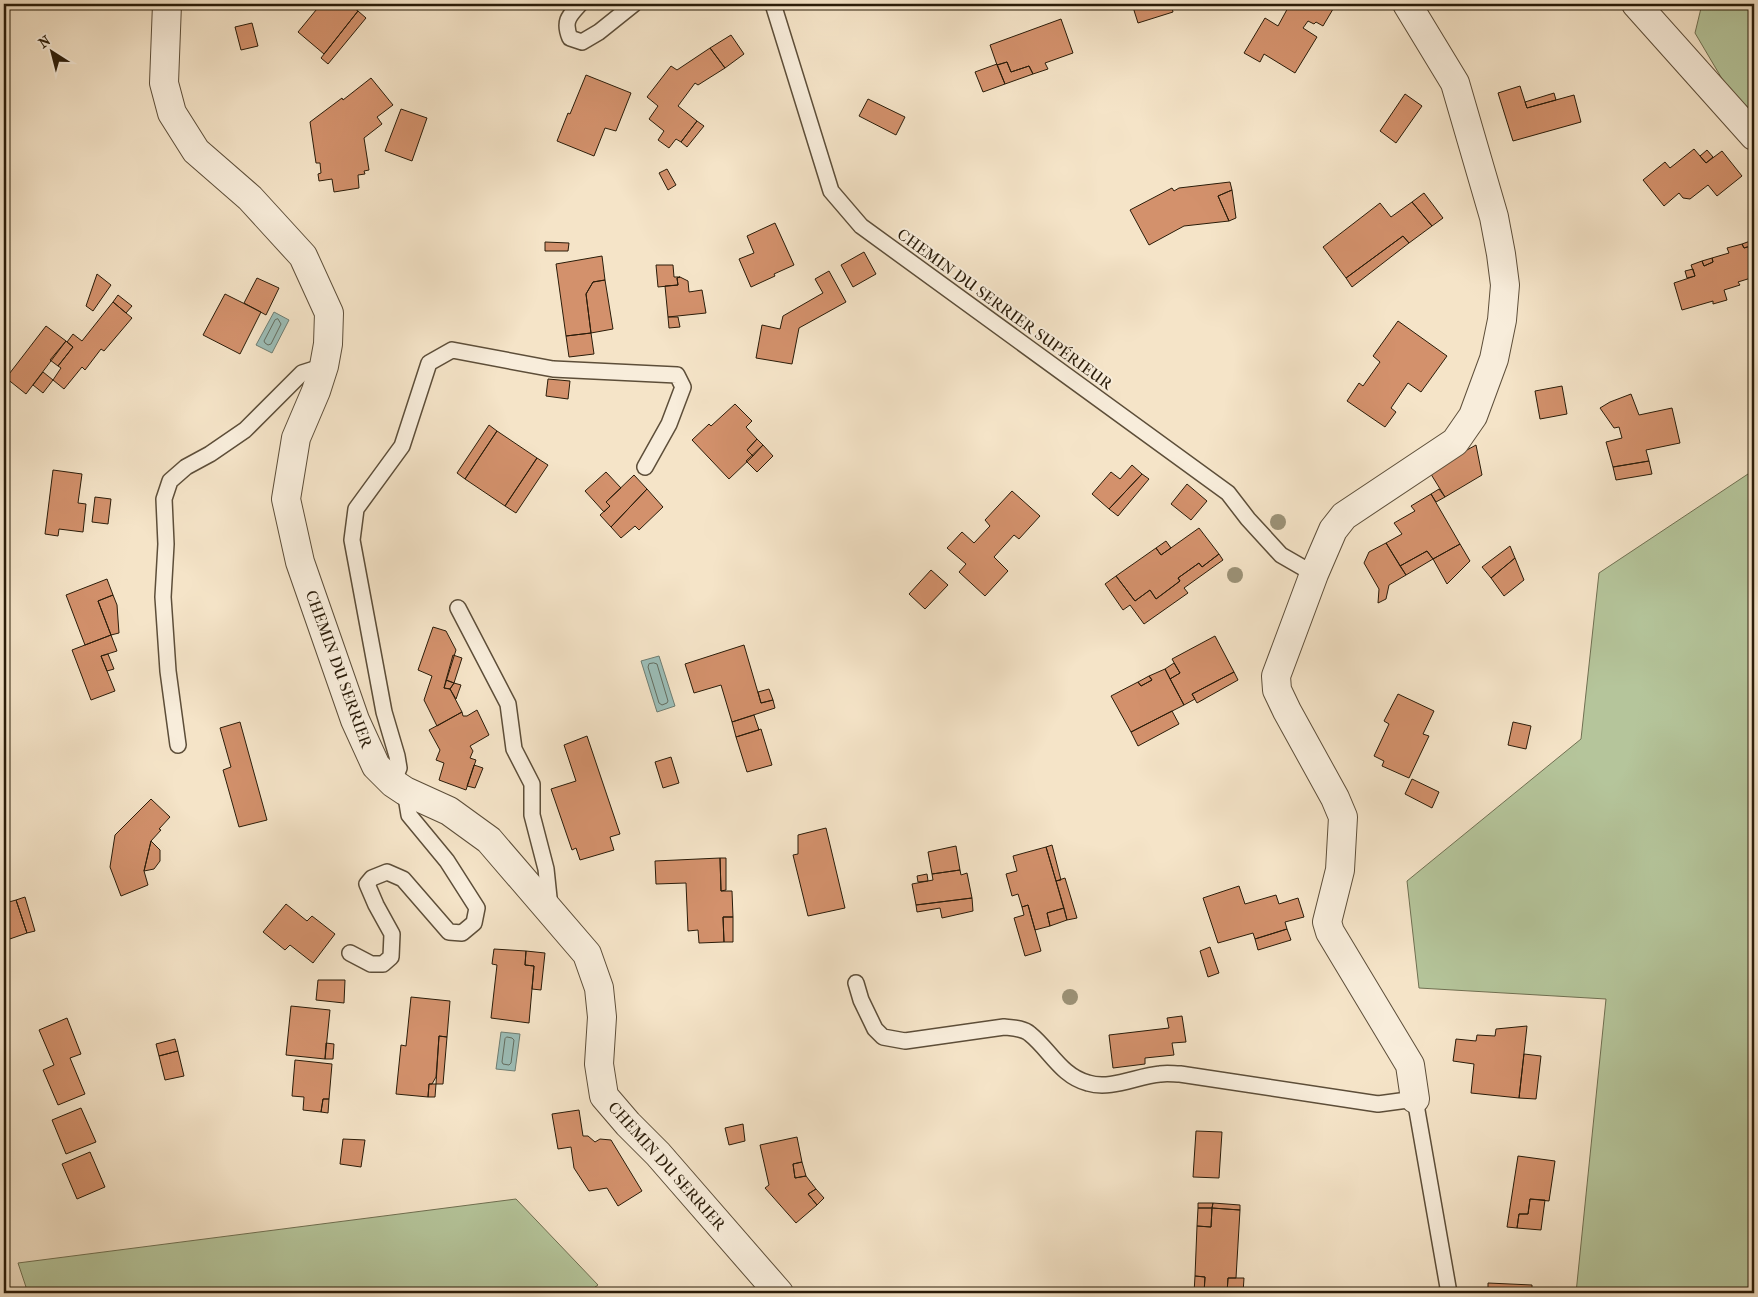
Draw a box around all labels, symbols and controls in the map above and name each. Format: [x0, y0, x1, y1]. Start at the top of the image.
north arrow [28, 28, 78, 78]
text: N [35, 32, 54, 52]
street label: CHEMIN DU SERRIER SUPÉRIEUR [894, 224, 1118, 394]
street label: CHEMIN DU SERRIER [302, 588, 377, 752]
street label: CHEMIN DU SERRIER [604, 1098, 731, 1235]

